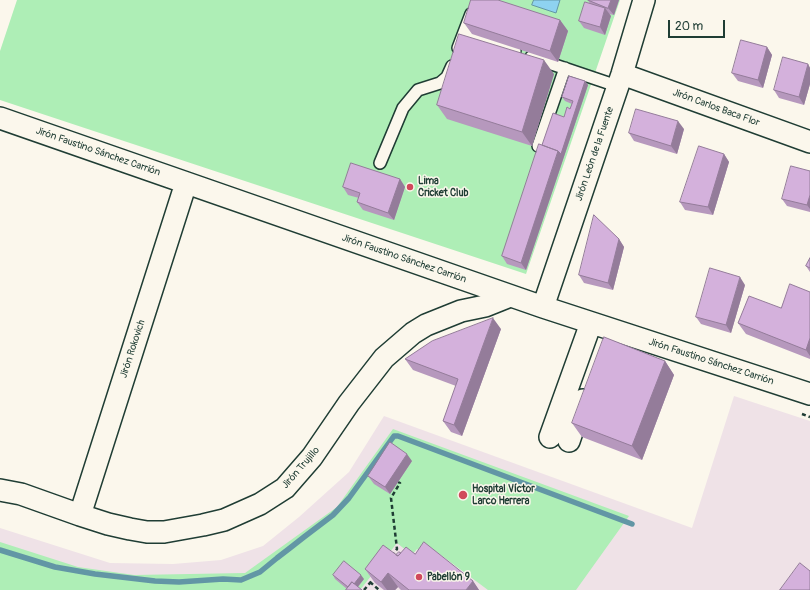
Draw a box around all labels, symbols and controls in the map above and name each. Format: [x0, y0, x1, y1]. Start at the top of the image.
scale bar [670, 12, 727, 38]
text: 20 m [675, 19, 703, 34]
street label: Jirón Carlos Baca Flor [671, 87, 761, 129]
street label: Jirón León de la Fuente [573, 105, 617, 203]
street label: Jirón Faustino Sánchez Carrión [34, 125, 162, 179]
place label: Lima Cricket Club [418, 175, 468, 198]
marker: Lima Cricket Club [405, 182, 415, 192]
street label: Jirón Faustino Sánchez Carrión [340, 232, 468, 286]
street label: Jirón Rokovich [118, 319, 148, 379]
street label: Jirón Faustino Sánchez Carrión [647, 336, 775, 388]
street label: Jirón Trujillo [280, 445, 322, 491]
place label: Hospital Víctor Larco Herrera [472, 483, 535, 506]
marker: Hospital Víctor Larco Herrera [457, 489, 469, 501]
place label: Pabellón 9 [427, 571, 470, 583]
marker: Pabellón 9 [414, 572, 424, 582]

